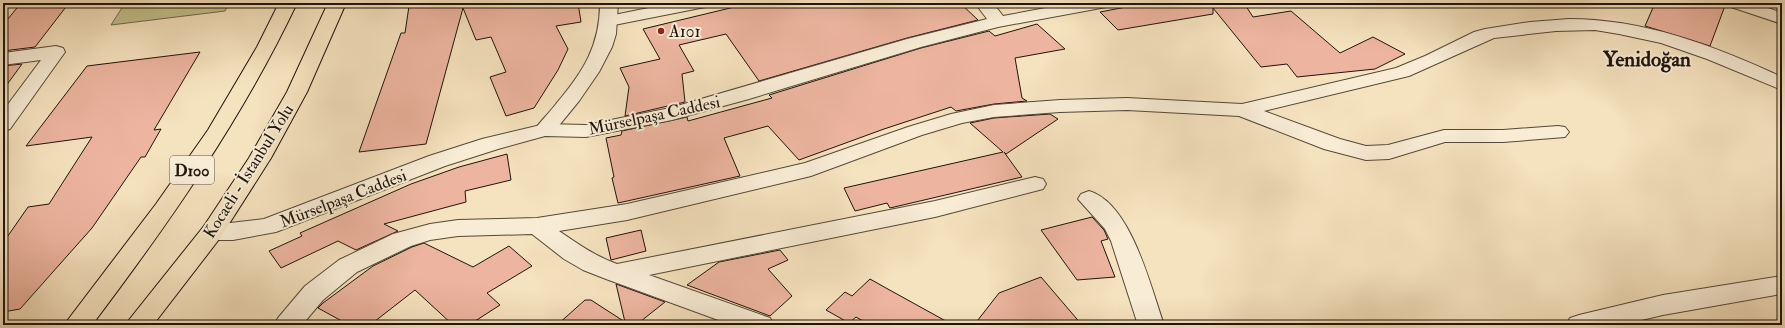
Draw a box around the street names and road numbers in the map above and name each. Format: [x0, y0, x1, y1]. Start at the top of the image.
street label: Mürselpaşa Caddesi [586, 91, 723, 141]
street label: Kocaeli - İstanbul Yolu [198, 100, 298, 242]
road number: D100 [170, 156, 214, 184]
street label: Mürselpaşa Caddesi [277, 164, 410, 233]

